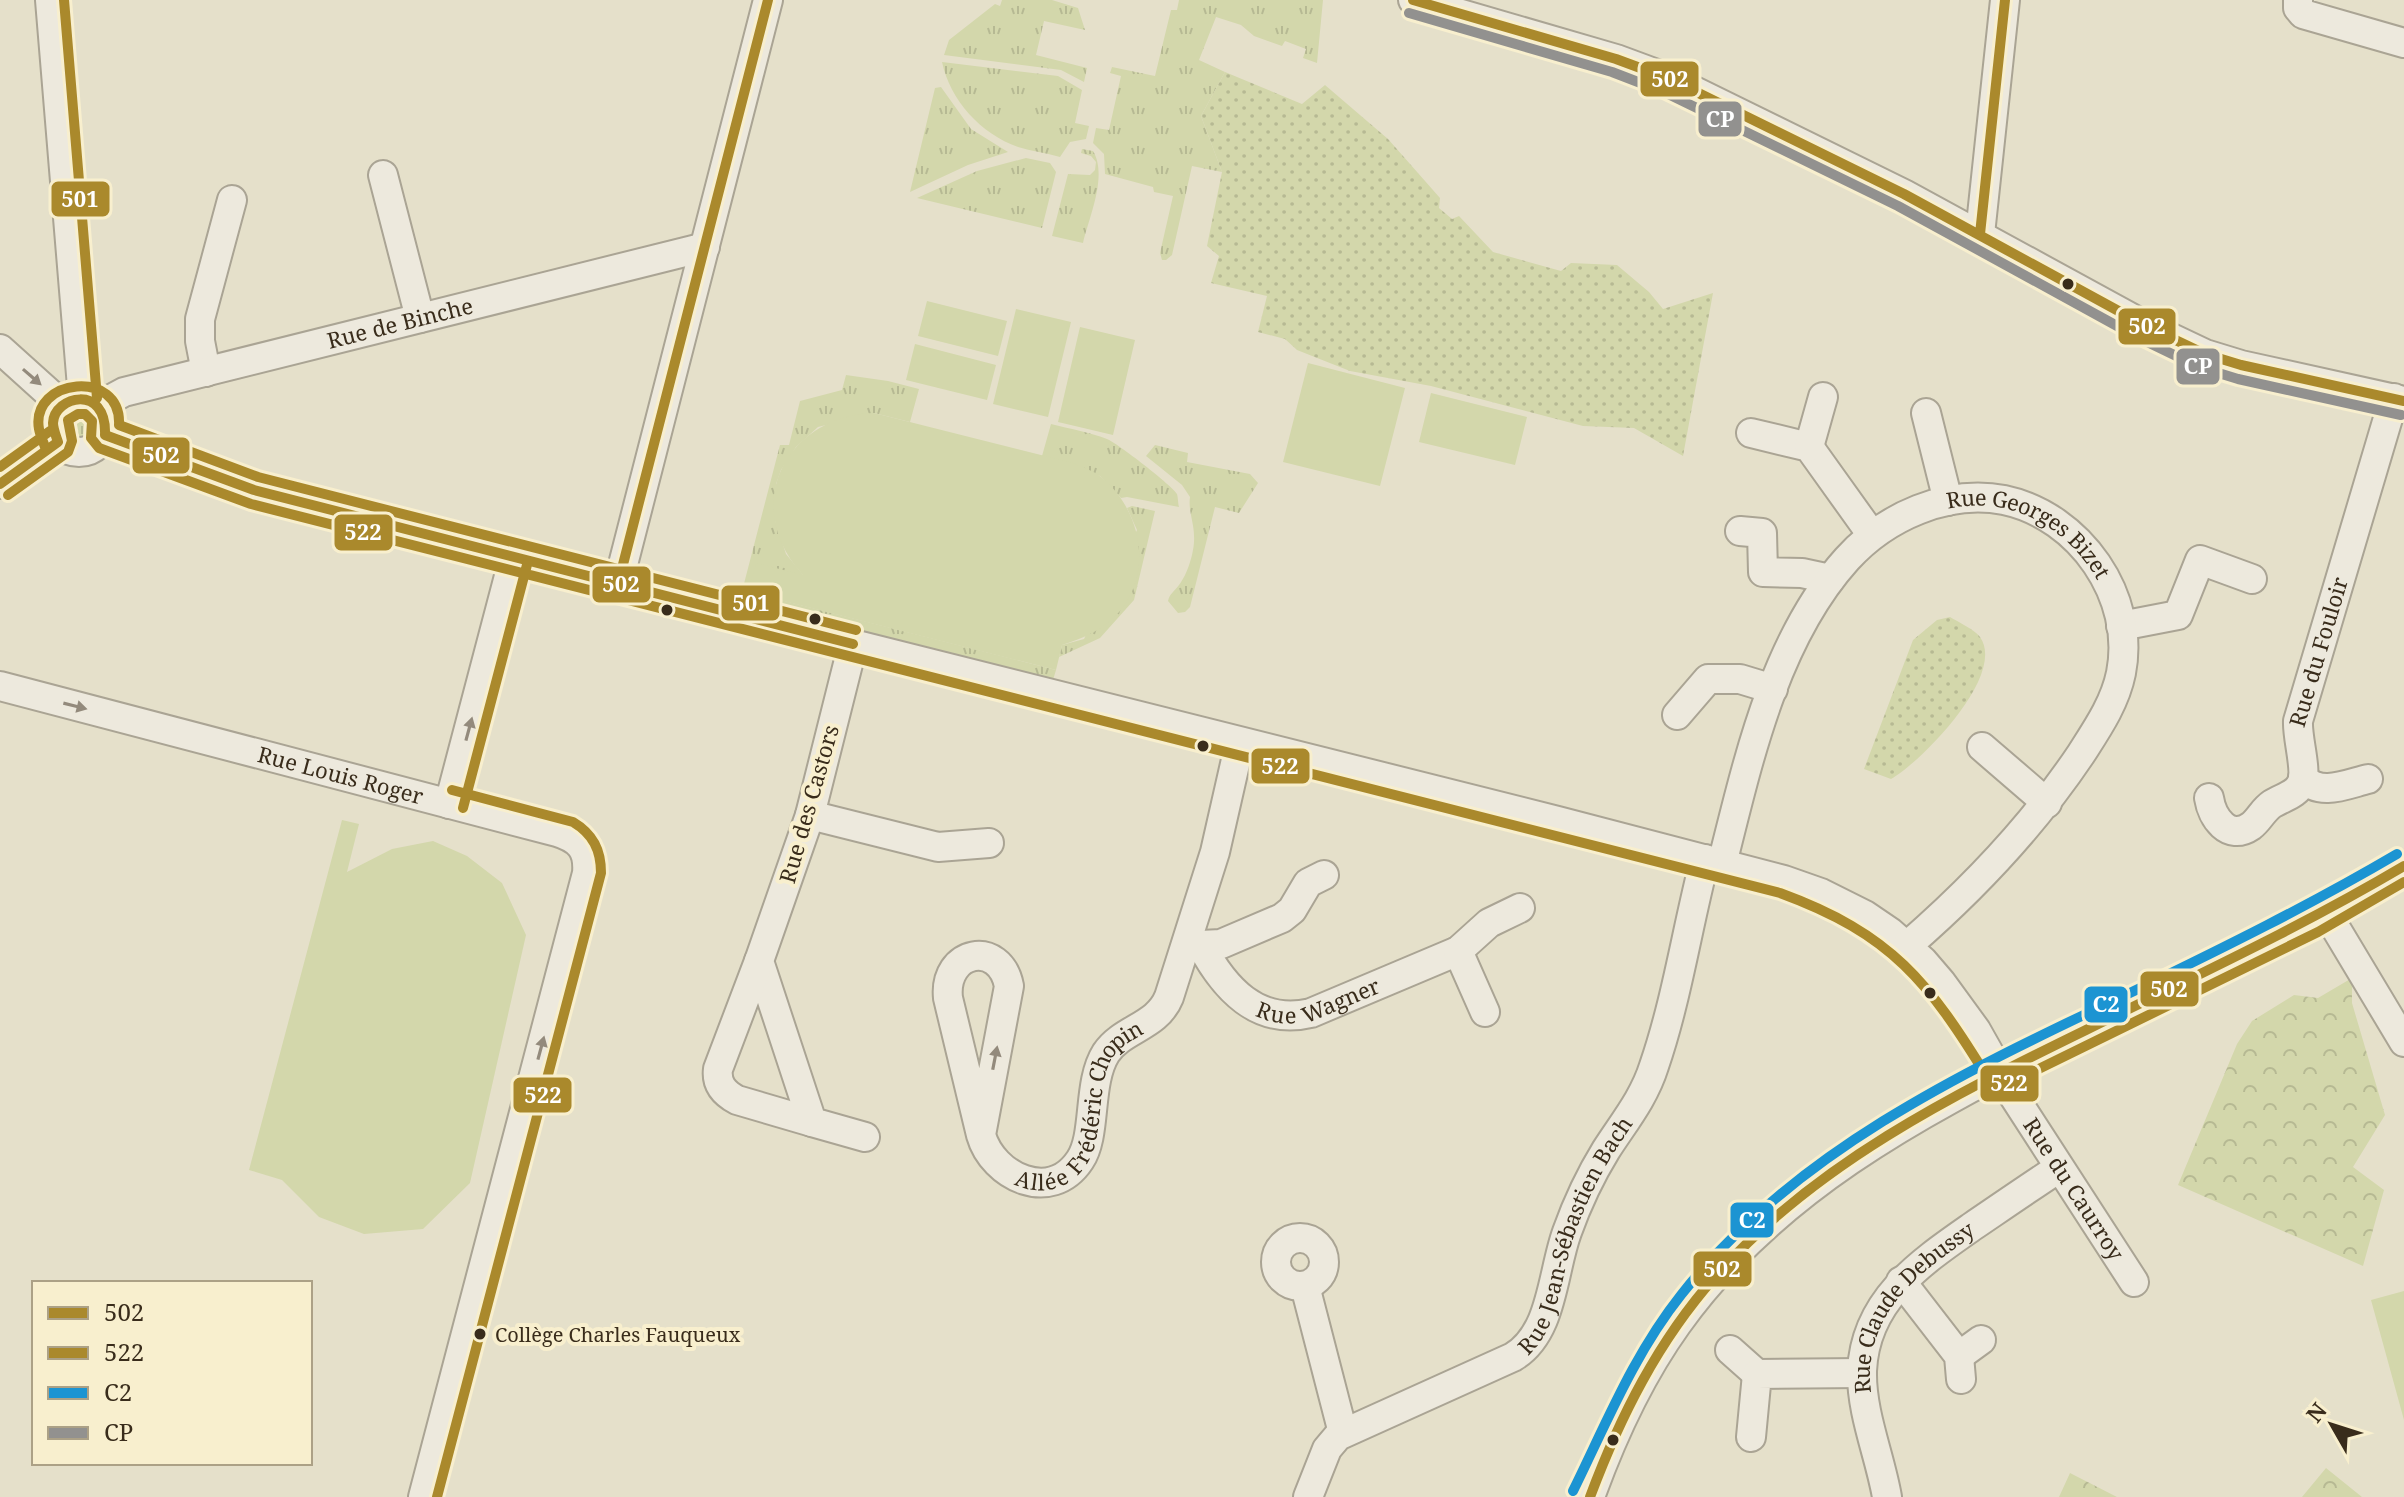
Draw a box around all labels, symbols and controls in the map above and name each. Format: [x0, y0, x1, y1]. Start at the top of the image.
line badge: 502 [1639, 60, 1700, 98]
text: 502 [1651, 63, 1689, 93]
line badge: CP [1697, 100, 1743, 138]
text: CP [1706, 103, 1734, 133]
line badge: 501 [50, 180, 111, 218]
text: 501 [61, 183, 99, 213]
unlabelled marker [2060, 276, 2076, 292]
street label: Rue de Binche [324, 290, 476, 355]
line badge: 502 [2117, 307, 2177, 346]
text: 502 [2128, 310, 2166, 340]
line badge: CP [2175, 347, 2221, 386]
text: CP [2184, 350, 2212, 380]
one-way arrow [23, 368, 42, 386]
line badge: 502 [131, 436, 191, 475]
text: 502 [142, 439, 180, 469]
street label: Rue Georges Bizet [1944, 482, 2118, 584]
line badge: 522 [333, 513, 394, 552]
text: 522 [344, 516, 382, 546]
line badge: 502 [591, 565, 652, 604]
text: 502 [602, 568, 640, 598]
street label: Rue du Fouloir [2281, 573, 2354, 730]
line badge: 501 [720, 584, 781, 622]
text: 501 [732, 587, 770, 617]
unlabelled marker [659, 602, 675, 618]
unlabelled marker [807, 611, 823, 627]
one-way arrow [63, 700, 88, 712]
one-way arrow [463, 716, 475, 741]
street label: Rue des Castors [771, 721, 845, 886]
street label: Rue Louis Roger [255, 738, 427, 811]
unlabelled marker [1195, 738, 1211, 754]
line badge: 522 [1250, 747, 1311, 785]
text: 522 [1261, 750, 1299, 780]
street label: Rue Wagner [1252, 970, 1384, 1030]
line badge: 502 [2139, 970, 2200, 1008]
text: 502 [2150, 973, 2188, 1003]
unlabelled marker [1922, 985, 1938, 1001]
line badge: C2 [2083, 985, 2129, 1024]
text: C2 [2092, 988, 2120, 1018]
street label: Allée Frédéric Chopin [1012, 1012, 1148, 1197]
one-way arrow [535, 1035, 547, 1060]
one-way arrow [990, 1045, 1002, 1070]
line badge: 522 [1979, 1064, 2040, 1103]
text: 522 [1990, 1067, 2028, 1097]
line badge: 522 [512, 1076, 573, 1114]
text: 522 [524, 1079, 562, 1109]
street label: Rue Jean-Sébastien Bach [1510, 1110, 1638, 1360]
street label: Rue du Caurroy [2017, 1111, 2132, 1266]
line badge: C2 [1729, 1201, 1775, 1239]
text: C2 [1738, 1204, 1766, 1234]
street label: Rue Claude Debussy [1846, 1213, 1980, 1395]
line badge: 502 [1692, 1250, 1753, 1288]
text: 502 [1703, 1253, 1741, 1283]
legend [32, 1281, 312, 1465]
text: 502 [104, 1295, 144, 1328]
place label: Collège Charles Fauqueux [495, 1321, 741, 1348]
marker: Collège Charles Fauqueux [472, 1326, 488, 1342]
text: 522 [104, 1335, 144, 1368]
text: C2 [104, 1375, 132, 1408]
north arrow [2292, 1385, 2372, 1465]
text: N [2299, 1396, 2333, 1428]
text: CP [104, 1415, 133, 1448]
unlabelled marker [1605, 1432, 1621, 1448]

